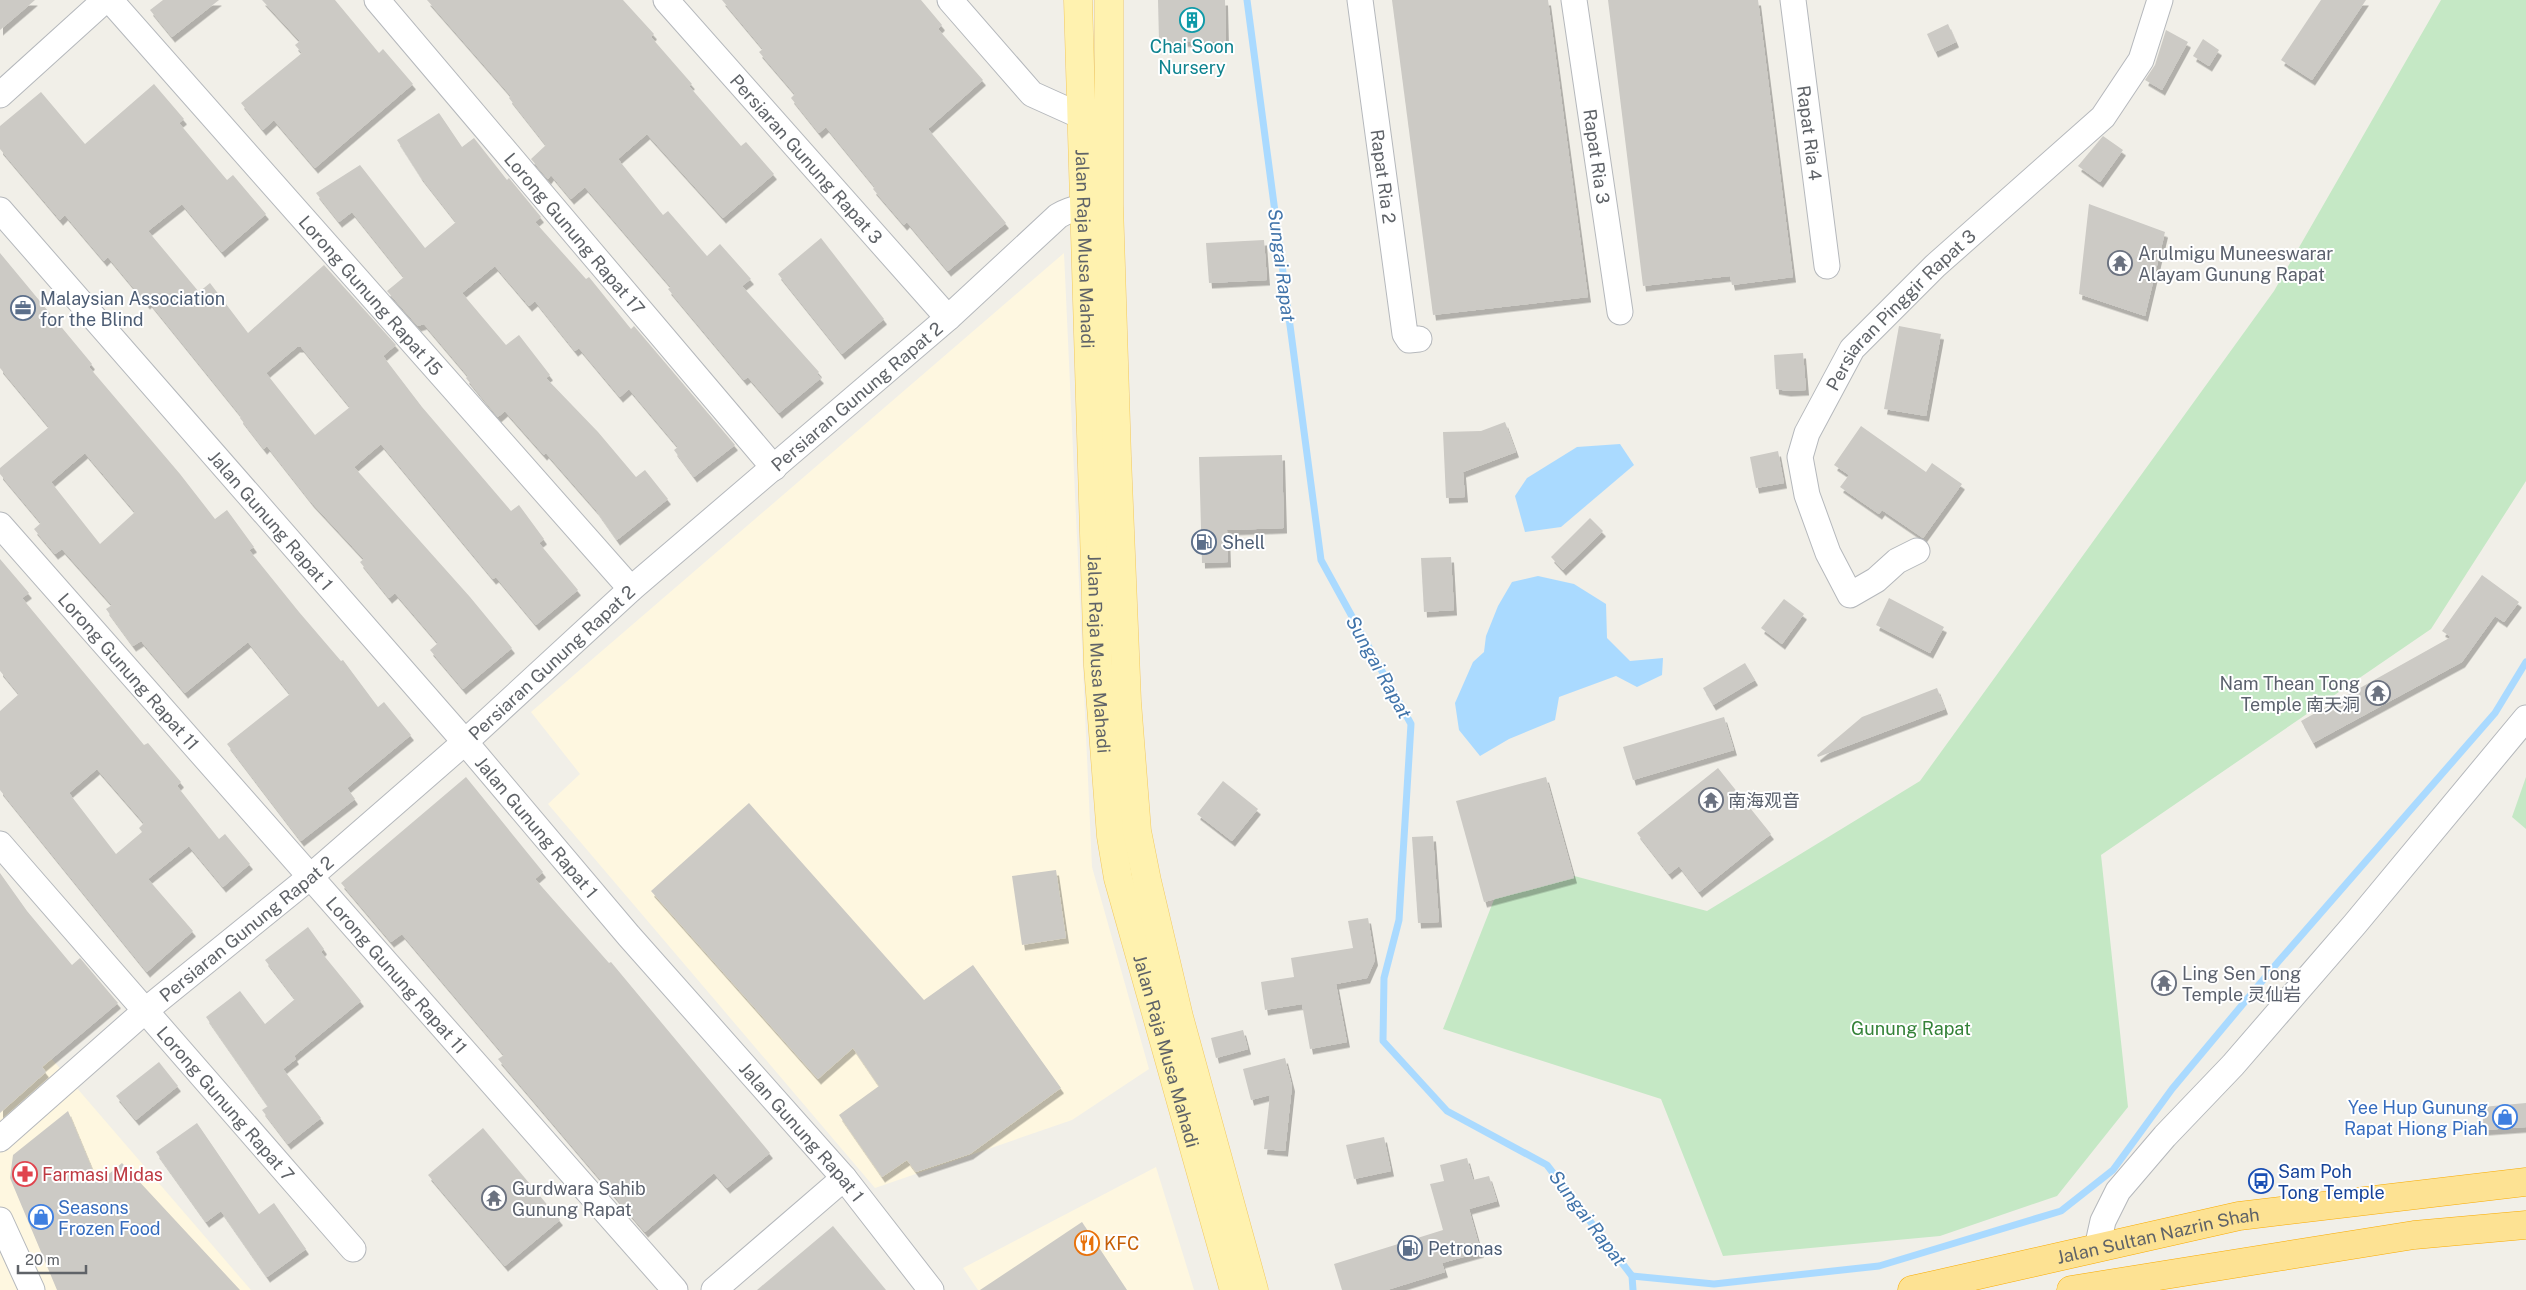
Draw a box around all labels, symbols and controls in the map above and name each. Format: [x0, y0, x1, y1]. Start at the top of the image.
building icon: Chai Soon Nursery [1179, 7, 1205, 33]
place label: Chai Soon Nursery [1150, 36, 1234, 78]
street label: Persiaran Gunung Rapat 3 [726, 70, 887, 248]
street label: Rapat Ria 4 [1794, 84, 1826, 182]
street label: Rapat Ria 3 [1580, 107, 1614, 205]
street label: Rapat Ria 2 [1367, 128, 1401, 225]
street label: Lorong Gunung Rapat 17 [500, 148, 649, 319]
street label: Jalan Raja Musa Mahadi [1072, 149, 1099, 349]
water label: Sungai Rapat [1264, 207, 1300, 323]
street label: Lorong Gunung Rapat 15 [295, 211, 447, 379]
street label: Persiaran Pinggir Rapat 3 [1821, 225, 1980, 394]
place label: Arulmigu Muneeswarar Alayam Gunung Rapat [2138, 243, 2333, 285]
temple icon: Arulmigu Muneeswarar Alayam Gunung Rapat [2107, 250, 2133, 276]
place label: Malaysian Association for the Blind [40, 288, 225, 330]
office icon: Malaysian Association for the Blind [10, 295, 36, 321]
street label: Persiaran Gunung Rapat 2 [767, 317, 946, 475]
street label: Jalan Gunung Rapat 1 [204, 446, 338, 594]
fuel station icon: Shell [1191, 529, 1217, 555]
place label: Shell [1222, 532, 1265, 553]
street label: Jalan Raja Musa Mahadi [1084, 554, 1115, 754]
street label: Persiaran Gunung Rapat 2 [464, 581, 639, 744]
street label: Lorong Gunung Rapat 11 [54, 588, 204, 754]
water label: Sungai Rapat [1342, 612, 1416, 722]
place label: Nam Thean Tong Temple 南天洞 [2220, 673, 2360, 715]
temple icon: Nam Thean Tong Temple 南天洞 [2365, 680, 2391, 706]
street label: Jalan Gunung Rapat 1 [471, 752, 603, 902]
temple icon: 南海观音 [1698, 787, 1724, 813]
place label: 南海观音 [1728, 790, 1800, 811]
street label: Persiaran Gunung Rapat 2 [155, 851, 337, 1006]
street label: Lorong Gunung Rapat 11 [322, 892, 472, 1058]
street label: Jalan Raja Musa Mahadi [1130, 952, 1204, 1150]
place label: Ling Sen Tong Temple 灵仙岩 [2182, 963, 2301, 1005]
temple icon: Ling Sen Tong Temple 灵仙岩 [2151, 970, 2177, 996]
park label: Gunung Rapat [1851, 1018, 1971, 1039]
street label: Lorong Gunung Rapat 7 [153, 1022, 299, 1185]
street label: Jalan Gunung Rapat 1 [735, 1058, 869, 1206]
place label: Yee Hup Gunung Rapat Hiong Piah [2344, 1097, 2488, 1139]
shop icon: Yee Hup Gunung Rapat Hiong Piah [2492, 1104, 2518, 1130]
pharmacy icon: Farmasi Midas [12, 1161, 38, 1187]
place label: Sam Poh Tong Temple [2278, 1161, 2385, 1203]
place label: Farmasi Midas [42, 1164, 163, 1185]
water label: Sungai Rapat [1545, 1166, 1631, 1270]
bus stop icon: Sam Poh Tong Temple [2248, 1168, 2274, 1194]
place label: Gurdwara Sahib Gunung Rapat [512, 1178, 646, 1220]
temple icon: Gurdwara Sahib Gunung Rapat [481, 1185, 507, 1211]
place label: Seasons Frozen Food [58, 1197, 161, 1239]
street label: Jalan Sultan Nazrin Shah [2054, 1203, 2261, 1268]
shop icon: Seasons Frozen Food [28, 1204, 54, 1230]
restaurant icon: KFC [1074, 1230, 1100, 1256]
place label: KFC [1104, 1233, 1139, 1254]
fuel station icon: Petronas [1397, 1235, 1423, 1261]
place label: Petronas [1428, 1238, 1502, 1259]
scale bar [18, 1242, 85, 1274]
text: 20 m [25, 1251, 60, 1268]

